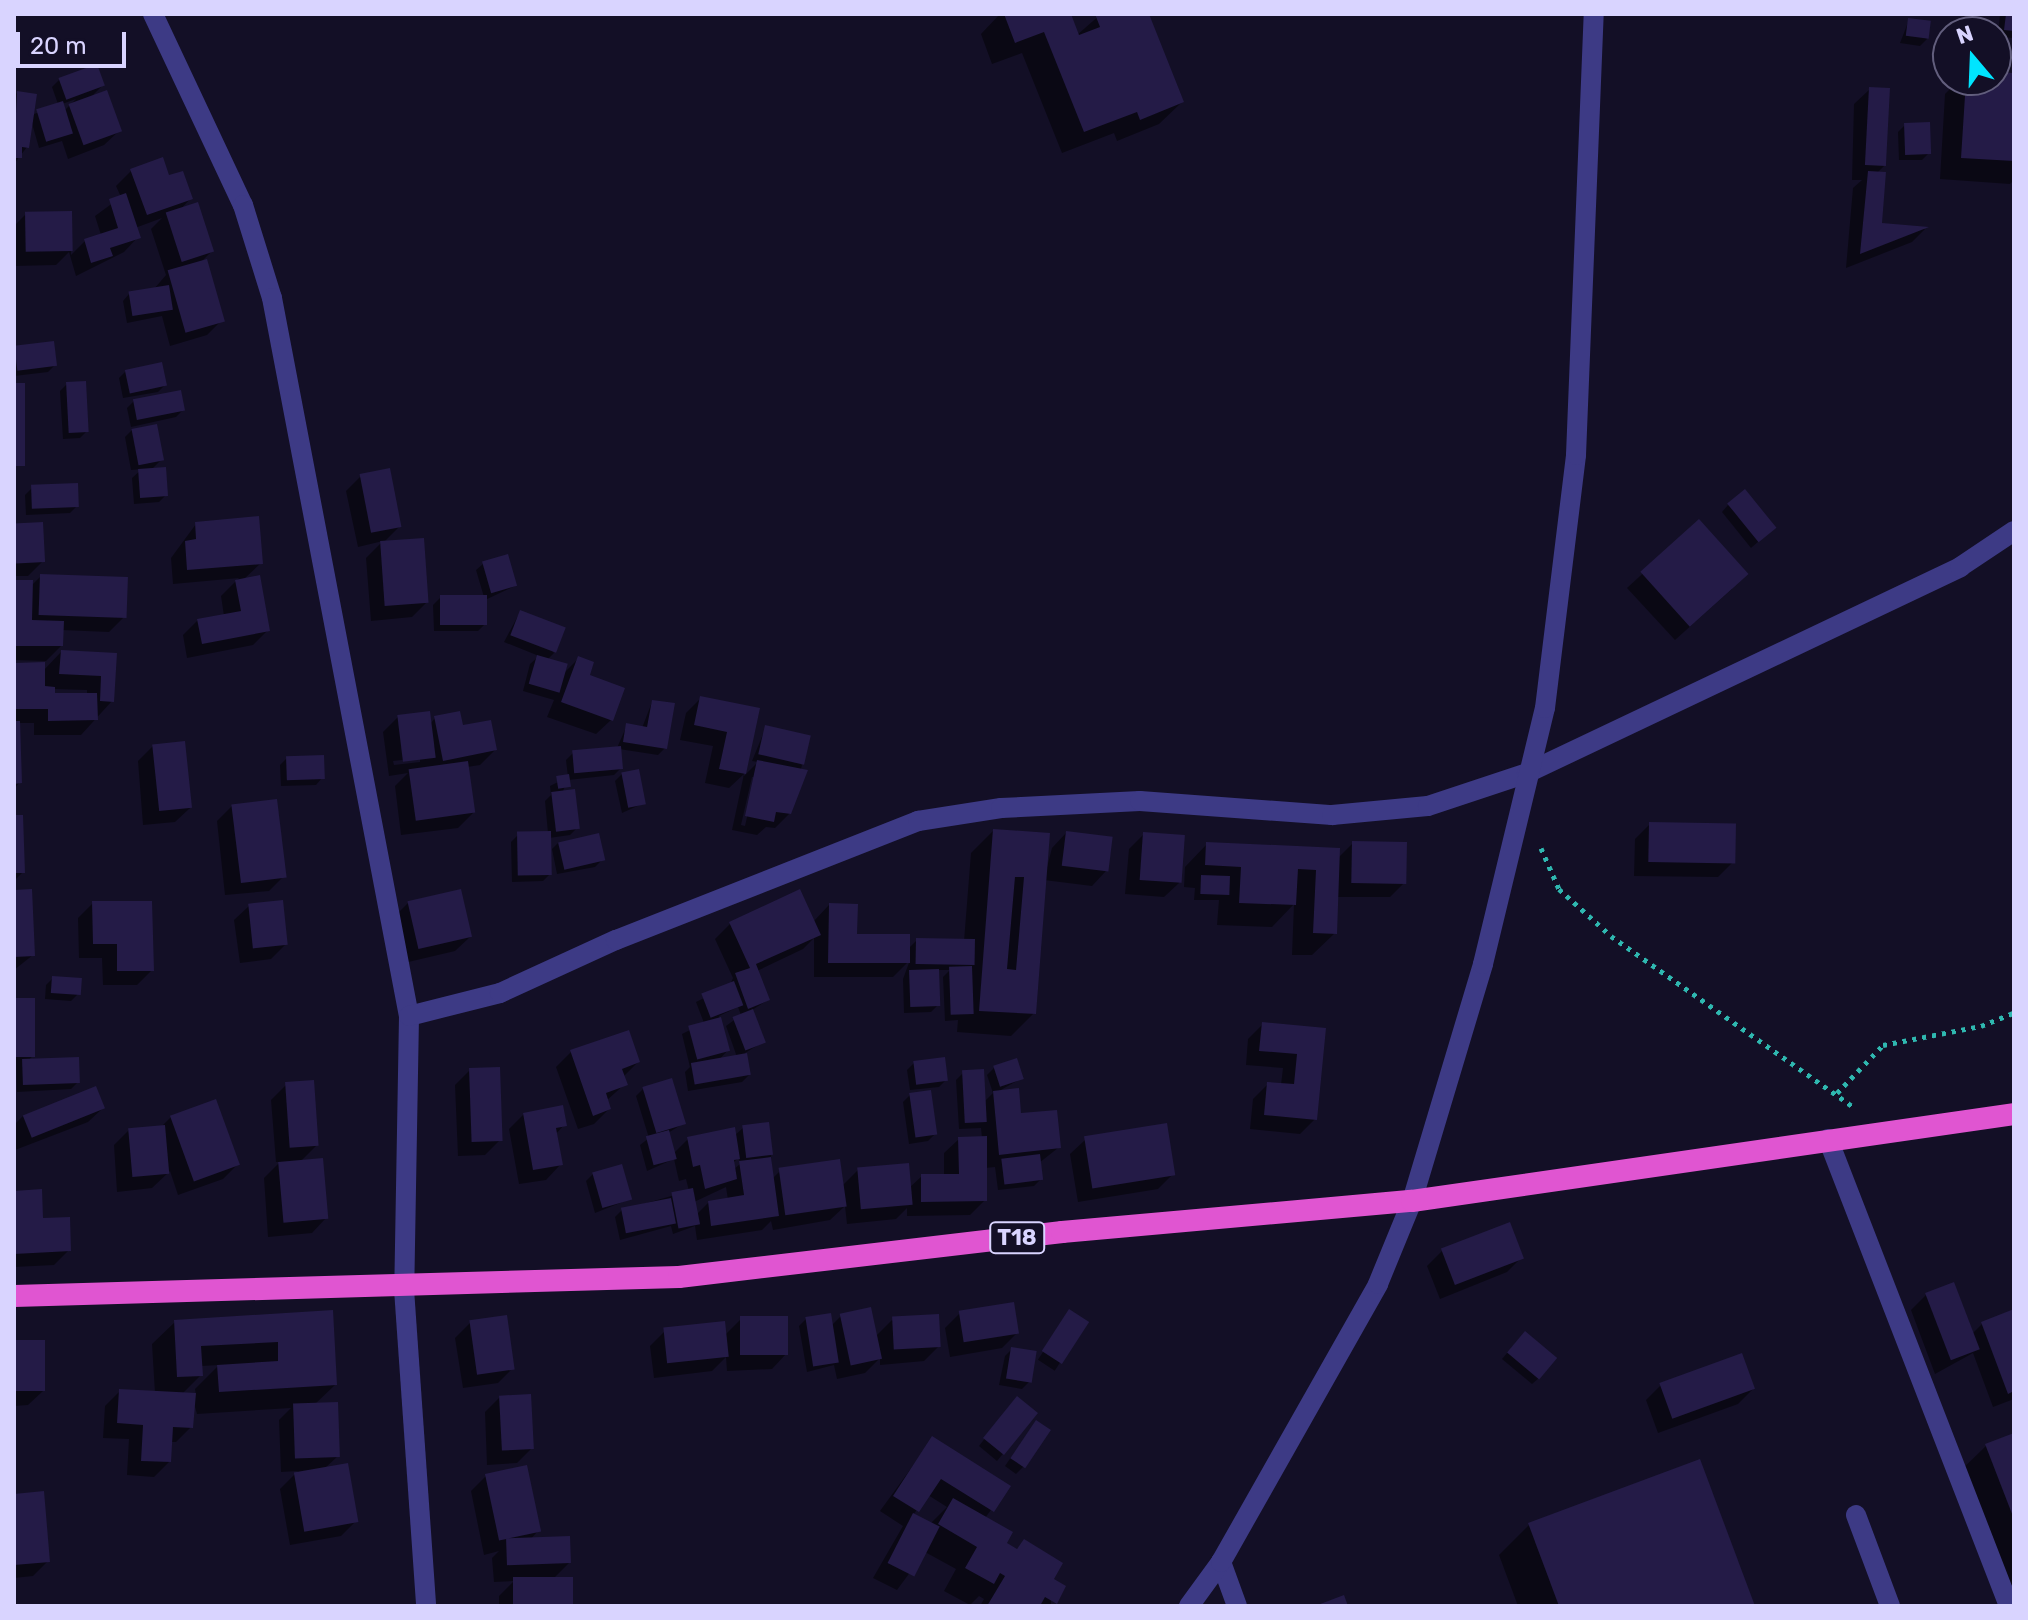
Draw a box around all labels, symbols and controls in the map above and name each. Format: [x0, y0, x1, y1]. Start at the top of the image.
scale bar [20, 16, 130, 66]
north arrow [1932, 16, 2012, 96]
text: N [1953, 19, 1977, 50]
text: 20 m [30, 32, 87, 60]
road number: T18 [989, 1220, 1045, 1256]

